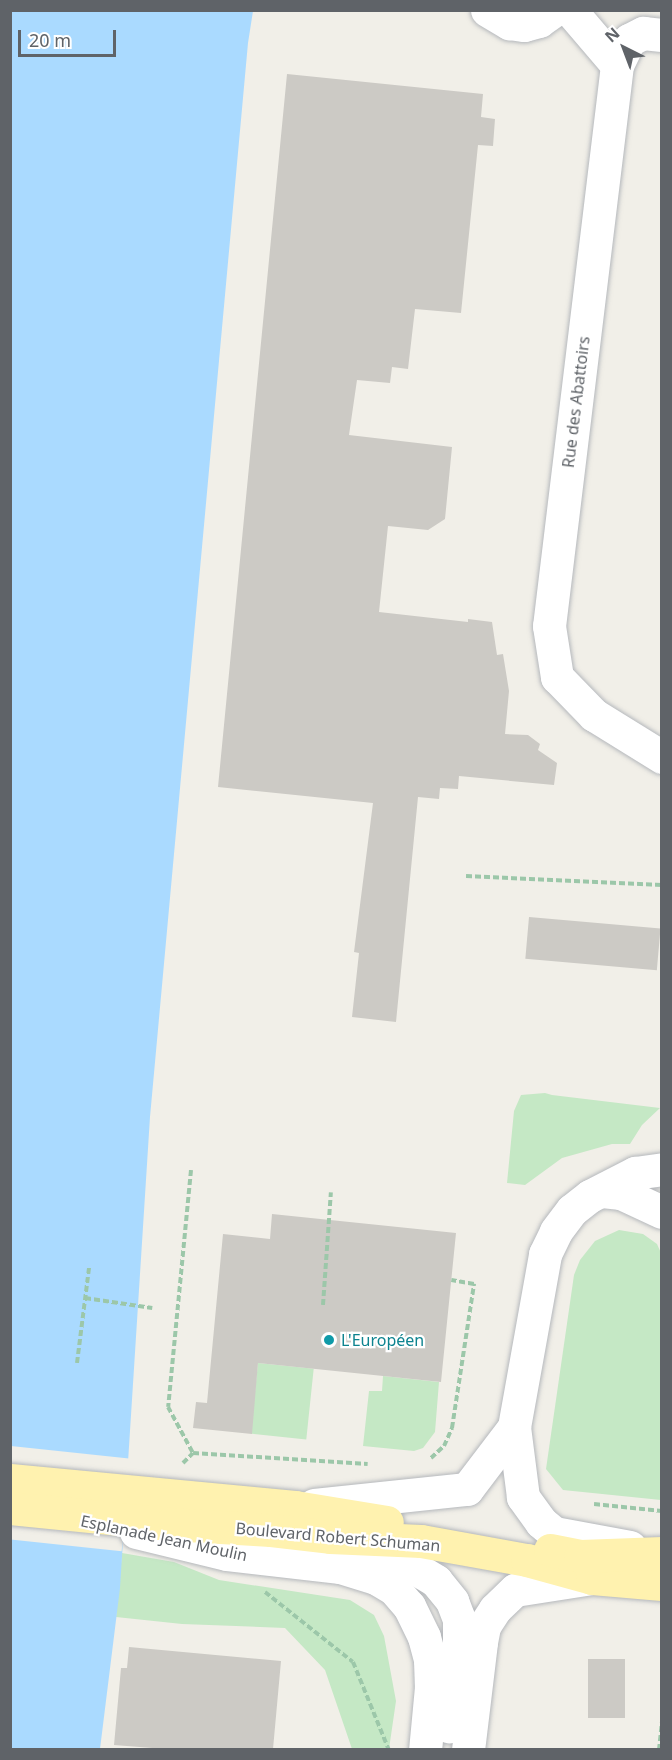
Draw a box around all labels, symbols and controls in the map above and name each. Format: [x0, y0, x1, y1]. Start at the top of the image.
scale bar [21, 18, 118, 56]
north arrow [594, 18, 654, 78]
text: N [600, 22, 624, 47]
text: 20 m [29, 28, 71, 52]
street label: Rue des Abattoirs [558, 335, 594, 469]
place label: L'Européen [341, 1330, 424, 1350]
marker: L'Européen [322, 1333, 336, 1347]
street label: Esplanade Jean Moulin [79, 1511, 249, 1565]
street label: Boulevard Robert Schuman [235, 1518, 441, 1556]

